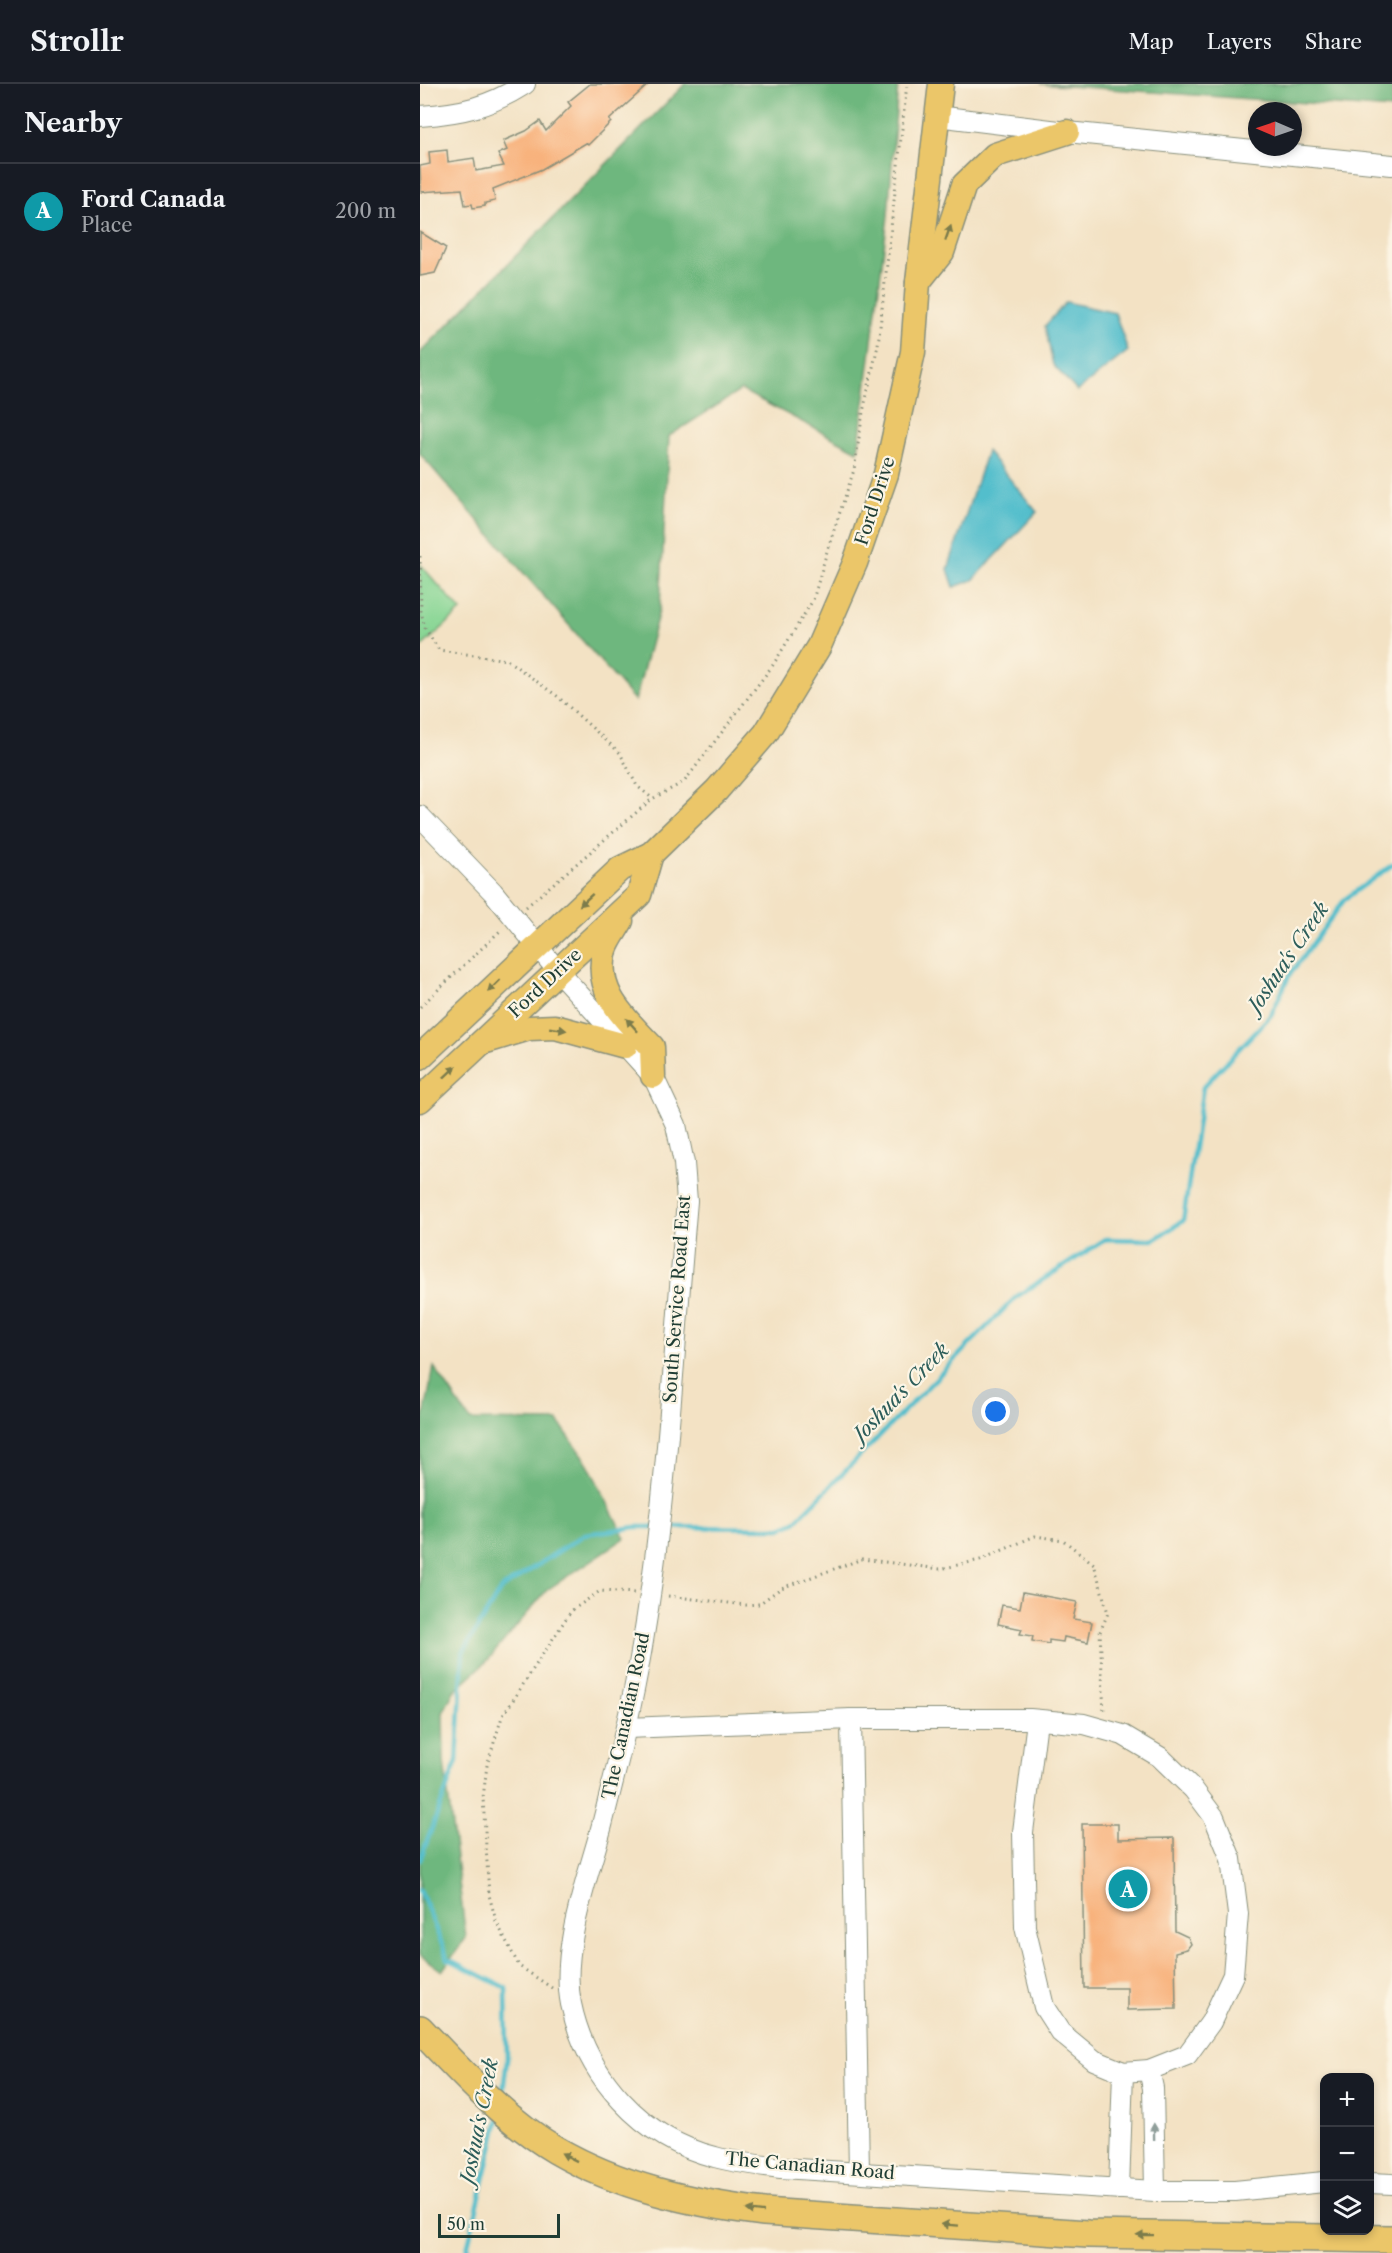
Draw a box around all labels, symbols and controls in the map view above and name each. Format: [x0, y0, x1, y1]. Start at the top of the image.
text: Strollr [30, 24, 124, 58]
text: Map [1129, 29, 1174, 54]
text: Layers [1207, 29, 1272, 54]
text: Share [1305, 29, 1362, 54]
north arrow [1248, 102, 1302, 156]
text: Nearby [24, 107, 122, 139]
text: Ford Canada [81, 186, 225, 213]
text: A [36, 199, 51, 223]
text: 200 m [335, 199, 396, 223]
text: Place [81, 213, 132, 237]
one-way arrow [944, 224, 954, 242]
street label: Ford Drive [850, 454, 900, 548]
one-way arrow [579, 893, 594, 907]
water label: Joshua's Creek [1239, 897, 1334, 1022]
street label: Ford Drive [504, 944, 586, 1022]
one-way arrow [488, 979, 502, 993]
one-way arrow [625, 1018, 639, 1033]
one-way arrow [548, 1024, 567, 1033]
one-way arrow [443, 1065, 457, 1079]
street label: South Service Road East [659, 1194, 695, 1404]
water label: Joshua's Creek [844, 1337, 954, 1451]
your location [981, 1397, 1010, 1426]
street label: The Canadian Road [598, 1630, 654, 1802]
pin: A [1108, 1866, 1148, 1912]
water label: Joshua's Creek [454, 2056, 503, 2192]
map controls [1320, 2073, 1374, 2235]
button: + [1320, 2073, 1374, 2127]
one-way arrow [1149, 2123, 1159, 2142]
button: − [1320, 2127, 1374, 2181]
street label: The Canadian Road [724, 2148, 896, 2184]
one-way arrow [561, 2152, 578, 2162]
button: layers [1320, 2181, 1374, 2235]
one-way arrow [746, 2206, 765, 2216]
scale bar [438, 2211, 560, 2238]
text: 50 m [447, 2214, 485, 2234]
one-way arrow [940, 2220, 959, 2229]
one-way arrow [1135, 2230, 1154, 2239]

